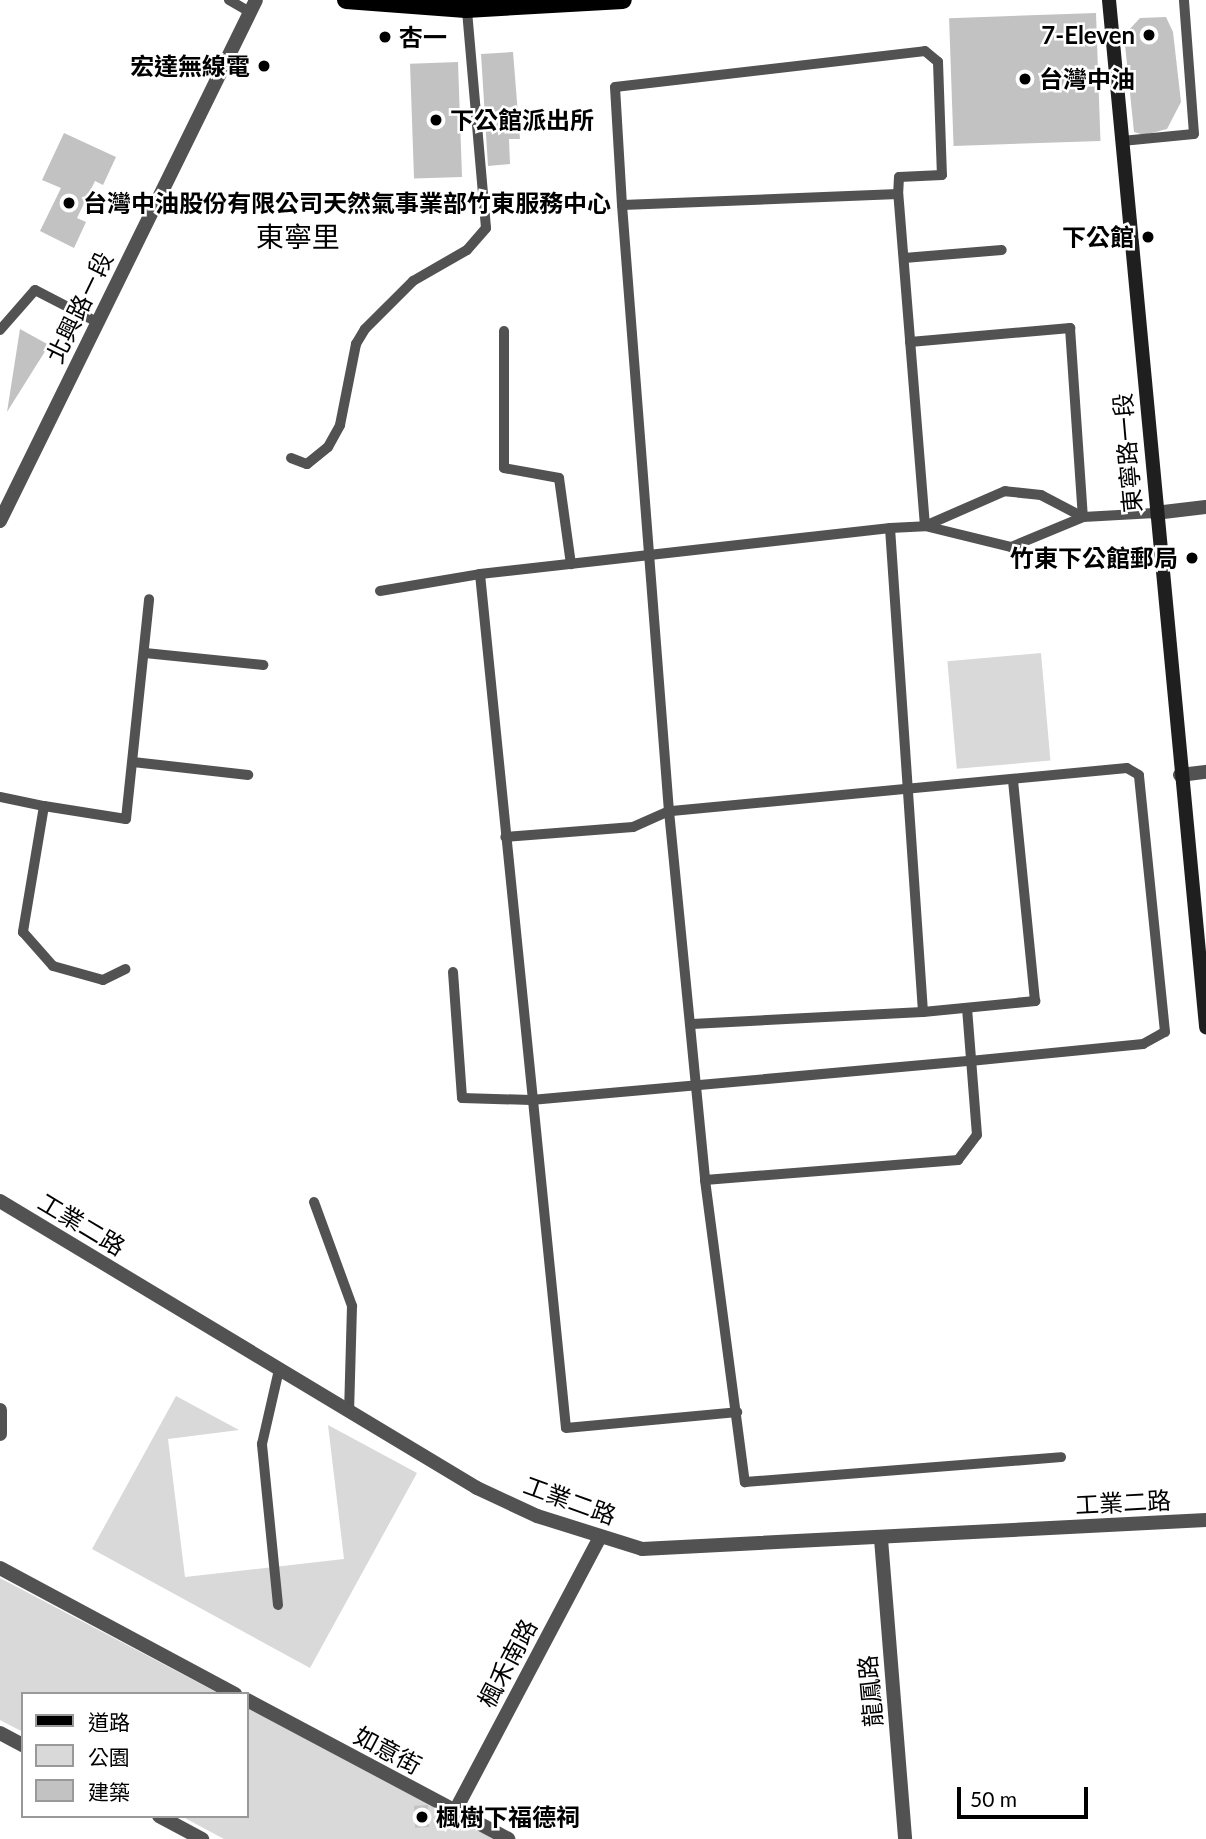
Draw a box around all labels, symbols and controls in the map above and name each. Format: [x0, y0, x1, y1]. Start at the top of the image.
place label: 7-Eleven [1041, 21, 1135, 49]
place label: 杏一 [399, 23, 447, 51]
marker: 7-Eleven [1141, 27, 1157, 43]
marker: 杏一 [377, 29, 393, 45]
place label: 宏達無線電 [130, 52, 250, 80]
marker: 宏達無線電 [256, 58, 272, 74]
place label: 台灣中油 [1039, 65, 1135, 93]
marker: 台灣中油 [1017, 71, 1033, 87]
place label: 下公館派出所 [450, 106, 594, 134]
marker: 下公館派出所 [428, 112, 444, 128]
place label: 台灣中油股份有限公司天然氣事業部竹東服務中心 [83, 189, 611, 217]
marker: 台灣中油股份有限公司天然氣事業部竹東服務中心 [61, 195, 77, 211]
district label: 東寧里 [256, 219, 340, 253]
place label: 下公館 [1062, 223, 1134, 251]
marker: 下公館 [1140, 229, 1156, 245]
street label: 北興路ㄧ段 [40, 247, 118, 367]
street label: 東寧路一段 [1107, 392, 1147, 514]
place label: 竹東下公館郵局 [1010, 544, 1178, 572]
marker: 竹東下公館郵局 [1184, 550, 1200, 566]
street label: 工業二路 [33, 1187, 131, 1261]
street label: 工業二路 [520, 1470, 620, 1530]
street label: 工業二路 [1074, 1485, 1172, 1519]
street label: 楓禾南路 [472, 1614, 542, 1712]
street label: 龍鳳路 [853, 1654, 887, 1728]
legend [21, 1692, 248, 1818]
text: 道路 [88, 1709, 130, 1734]
street label: 如意街 [349, 1720, 427, 1780]
text: 公園 [88, 1744, 130, 1769]
scale bar [961, 1772, 1092, 1816]
text: 建築 [88, 1779, 130, 1804]
text: 50 m [970, 1786, 1017, 1811]
place label: 楓樹下福德祠 [436, 1803, 580, 1831]
marker: 楓樹下福德祠 [414, 1809, 430, 1825]

